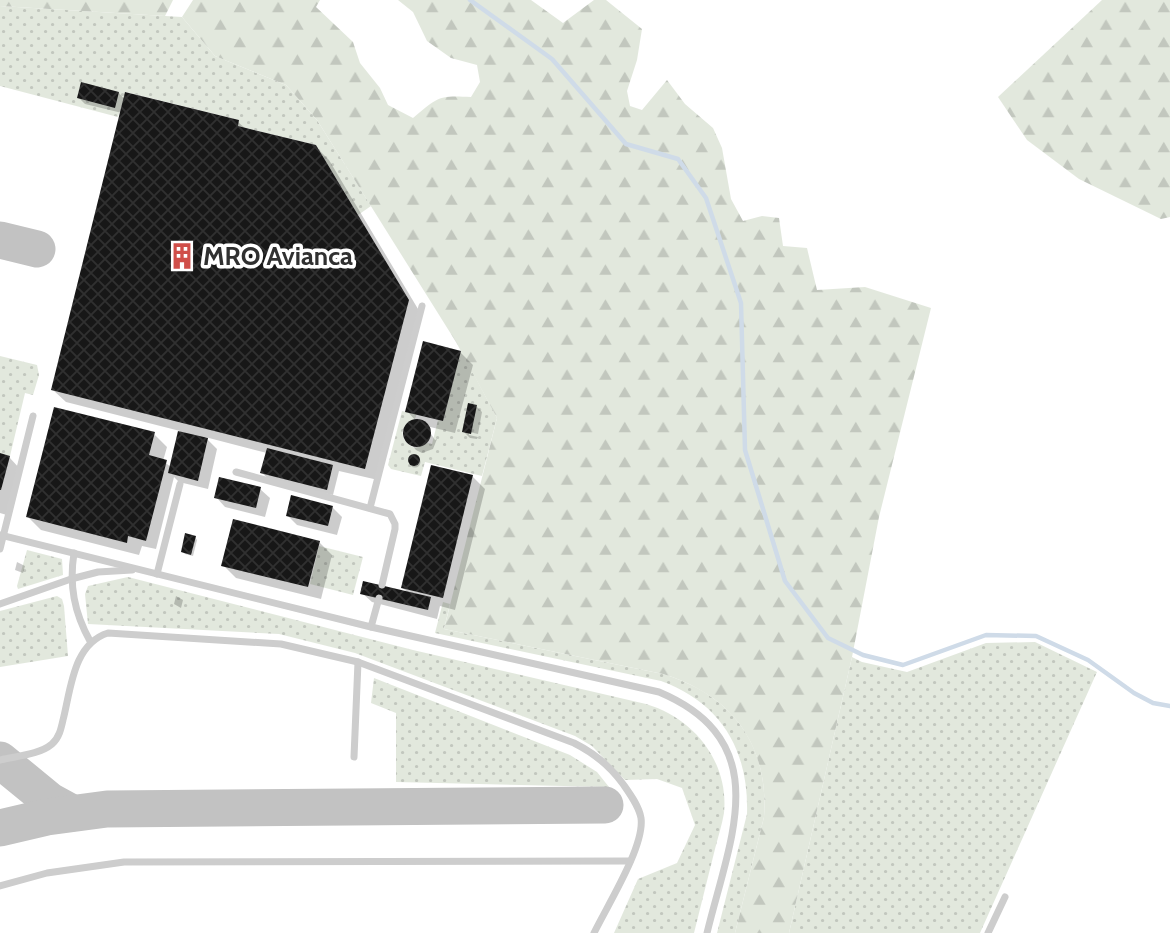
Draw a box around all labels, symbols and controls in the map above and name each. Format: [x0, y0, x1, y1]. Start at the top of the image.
place label: MRO Avianca [203, 240, 353, 272]
building icon: MRO Avianca [167, 241, 197, 271]

